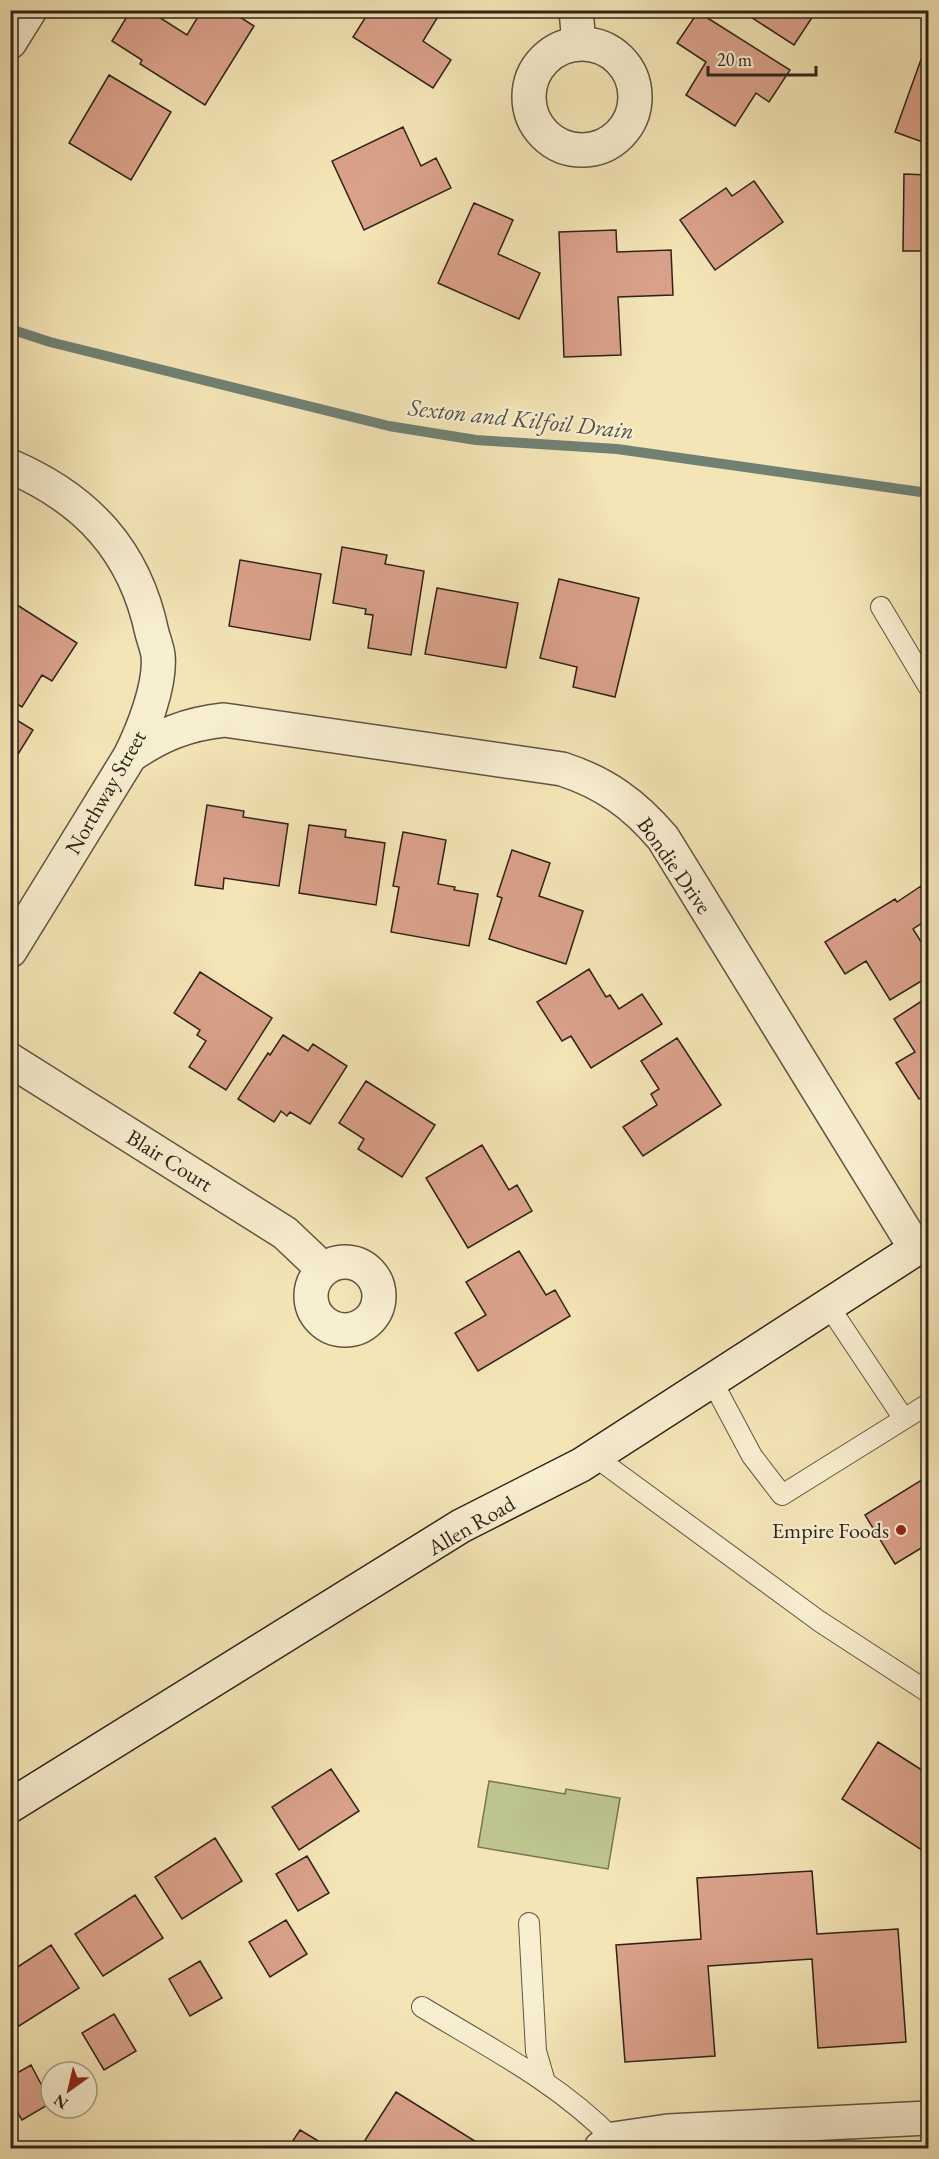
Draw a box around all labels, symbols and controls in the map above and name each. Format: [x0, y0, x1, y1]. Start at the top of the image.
scale bar [708, 39, 816, 77]
text: 20 m [717, 48, 752, 71]
water label: Sexton and Kilfoil Drain [406, 391, 635, 446]
street label: Northway Street [58, 725, 153, 860]
street label: Bondie Drive [631, 811, 719, 920]
street label: Blair Court [121, 1123, 218, 1198]
street label: Allen Road [421, 1488, 521, 1563]
place label: Empire Foods [772, 1516, 889, 1545]
marker: Empire Foods [894, 1523, 908, 1537]
north arrow [39, 2060, 99, 2120]
text: N [50, 2090, 72, 2114]

